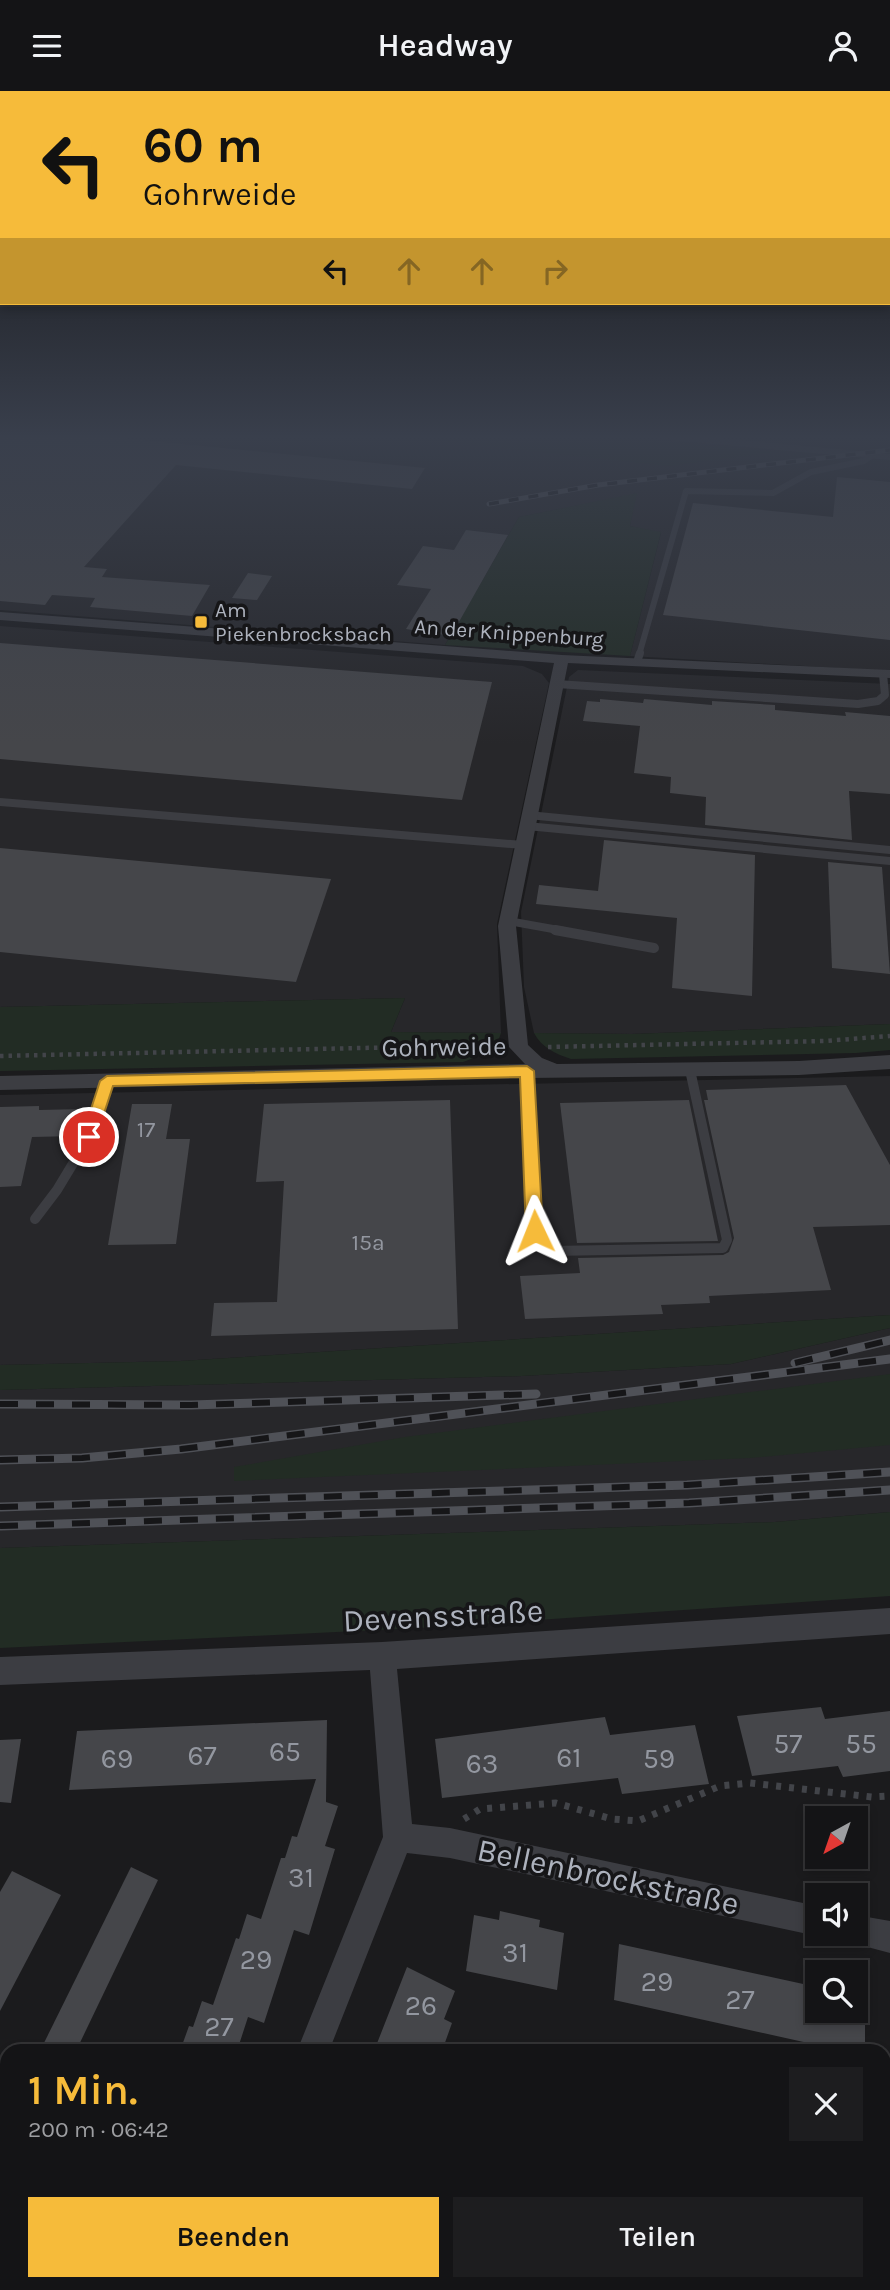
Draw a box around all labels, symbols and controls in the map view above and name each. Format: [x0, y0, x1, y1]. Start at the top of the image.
icon: menu [28, 27, 66, 65]
text: Headway [377, 27, 513, 64]
icon: person [824, 27, 862, 65]
text: 60 m [143, 117, 263, 174]
icon: left [28, 119, 119, 210]
text: Gohrweide [143, 176, 297, 213]
icon: left [317, 252, 355, 290]
icon: ahead [390, 252, 428, 290]
icon: ahead [463, 252, 501, 290]
icon: right [536, 252, 574, 290]
place label: Am Piekenbrocksbach [215, 598, 392, 646]
marker: Am Piekenbrocksbach [193, 614, 209, 630]
street label: An der Knippenburg [414, 614, 604, 652]
street label: Gohrweide [381, 1030, 507, 1064]
pin [59, 1107, 119, 1167]
house number: 17 [137, 1116, 155, 1143]
icon: arrive [70, 1118, 108, 1156]
position arrow [498, 1194, 572, 1268]
house number: 15a [351, 1229, 385, 1256]
street label: Devensstraße [342, 1592, 544, 1640]
house number: 57 [774, 1727, 802, 1760]
house number: 55 [845, 1727, 877, 1760]
house number: 65 [269, 1735, 301, 1768]
house number: 67 [187, 1739, 217, 1772]
house number: 61 [556, 1741, 582, 1774]
house number: 69 [101, 1742, 133, 1775]
house number: 59 [643, 1742, 675, 1775]
house number: 63 [466, 1747, 498, 1780]
north arrow [805, 1806, 868, 1869]
map controls [805, 1806, 868, 2023]
street label: Bellenbrockstraße [474, 1831, 742, 1923]
house number: 31 [288, 1861, 314, 1894]
button: sound [805, 1883, 868, 1946]
house number: 31 [502, 1936, 528, 1969]
house number: 29 [240, 1943, 272, 1976]
button: search [805, 1960, 868, 2023]
house number: 29 [641, 1965, 673, 1998]
house number: 27 [725, 1983, 755, 2016]
house number: 26 [405, 1989, 437, 2022]
house number: 27 [204, 2010, 234, 2043]
text: 1 Min. [28, 2065, 138, 2115]
button: close [789, 2067, 863, 2141]
text: 200 m · 06:42 [28, 2116, 169, 2143]
button: Beenden [28, 2197, 439, 2277]
button: Teilen [453, 2197, 863, 2277]

